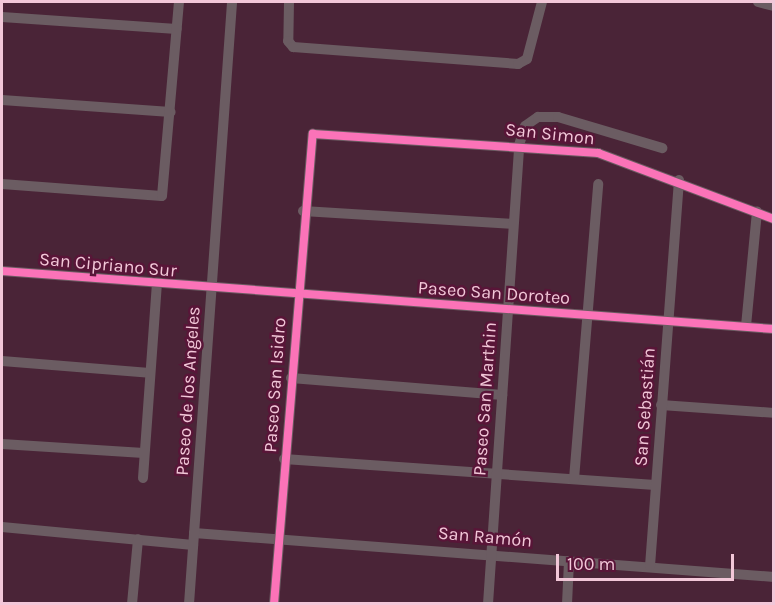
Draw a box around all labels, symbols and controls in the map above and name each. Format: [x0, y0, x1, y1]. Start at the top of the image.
street label: San Simon [504, 119, 596, 149]
street label: San Cipriano Sur [38, 248, 178, 282]
street label: Paseo San Doroteo [417, 277, 571, 309]
street label: Paseo de los Angeles [171, 306, 205, 476]
street label: Paseo San Isidro [260, 317, 290, 453]
street label: Paseo San Marthin [469, 321, 501, 477]
street label: San Sebastián [630, 347, 660, 467]
street label: San Ramón [437, 522, 533, 552]
scale bar [559, 542, 738, 580]
text: 100 m [567, 553, 615, 575]

